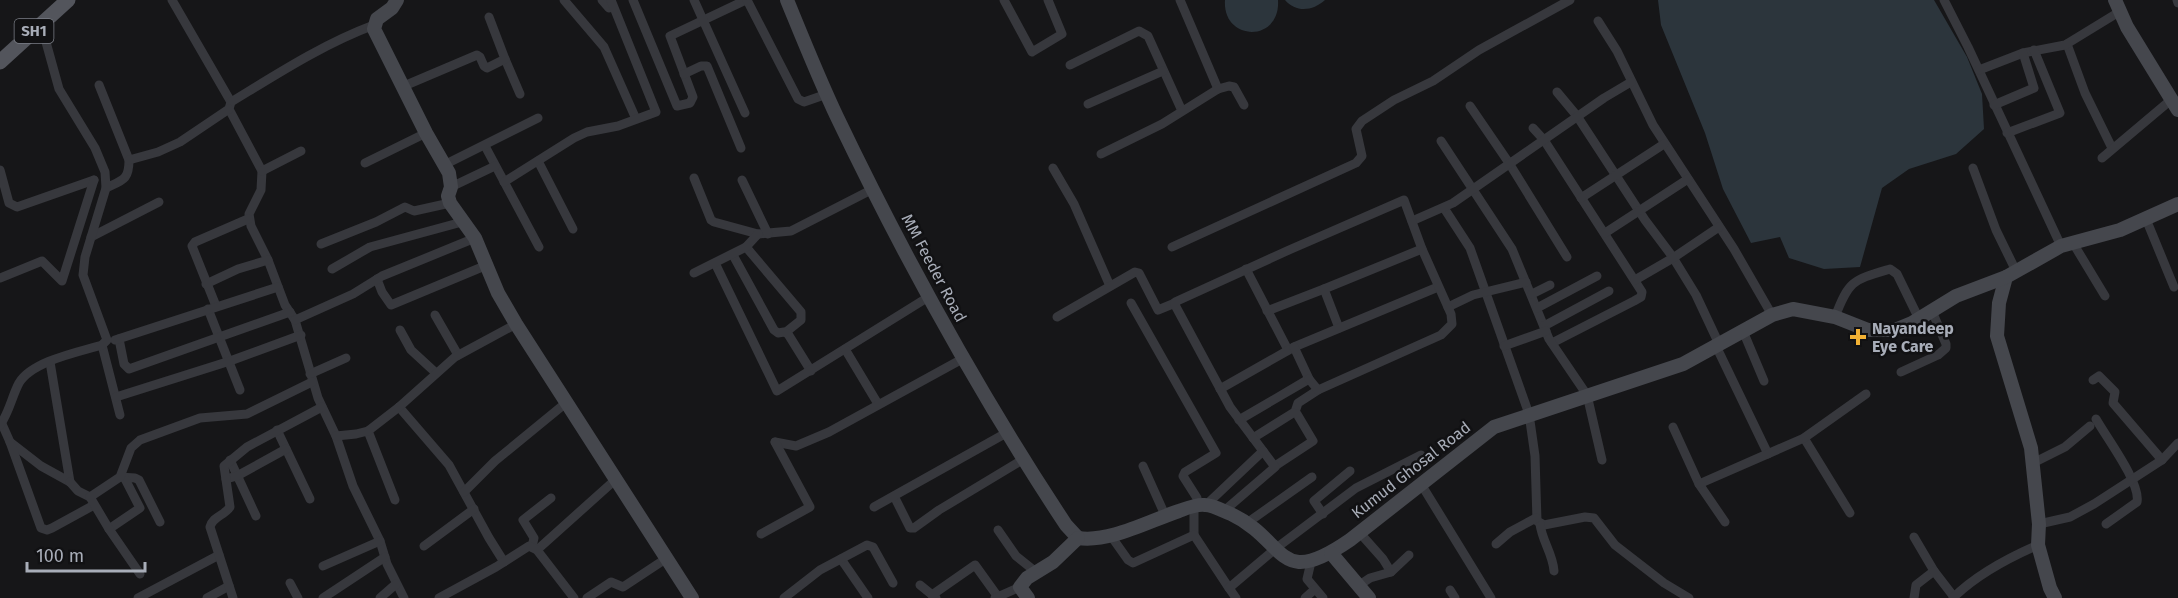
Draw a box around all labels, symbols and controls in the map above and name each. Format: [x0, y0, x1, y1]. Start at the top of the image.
road number: SH1 [15, 19, 54, 43]
street label: MM Feeder Road [898, 211, 970, 325]
place label: Nayandeep Eye Care [1872, 319, 1954, 356]
marker: Nayandeep Eye Care [1849, 328, 1867, 346]
street label: Kumud Ghosal Road [1348, 418, 1474, 522]
scale bar [27, 535, 146, 573]
text: 100 m [36, 545, 84, 567]

